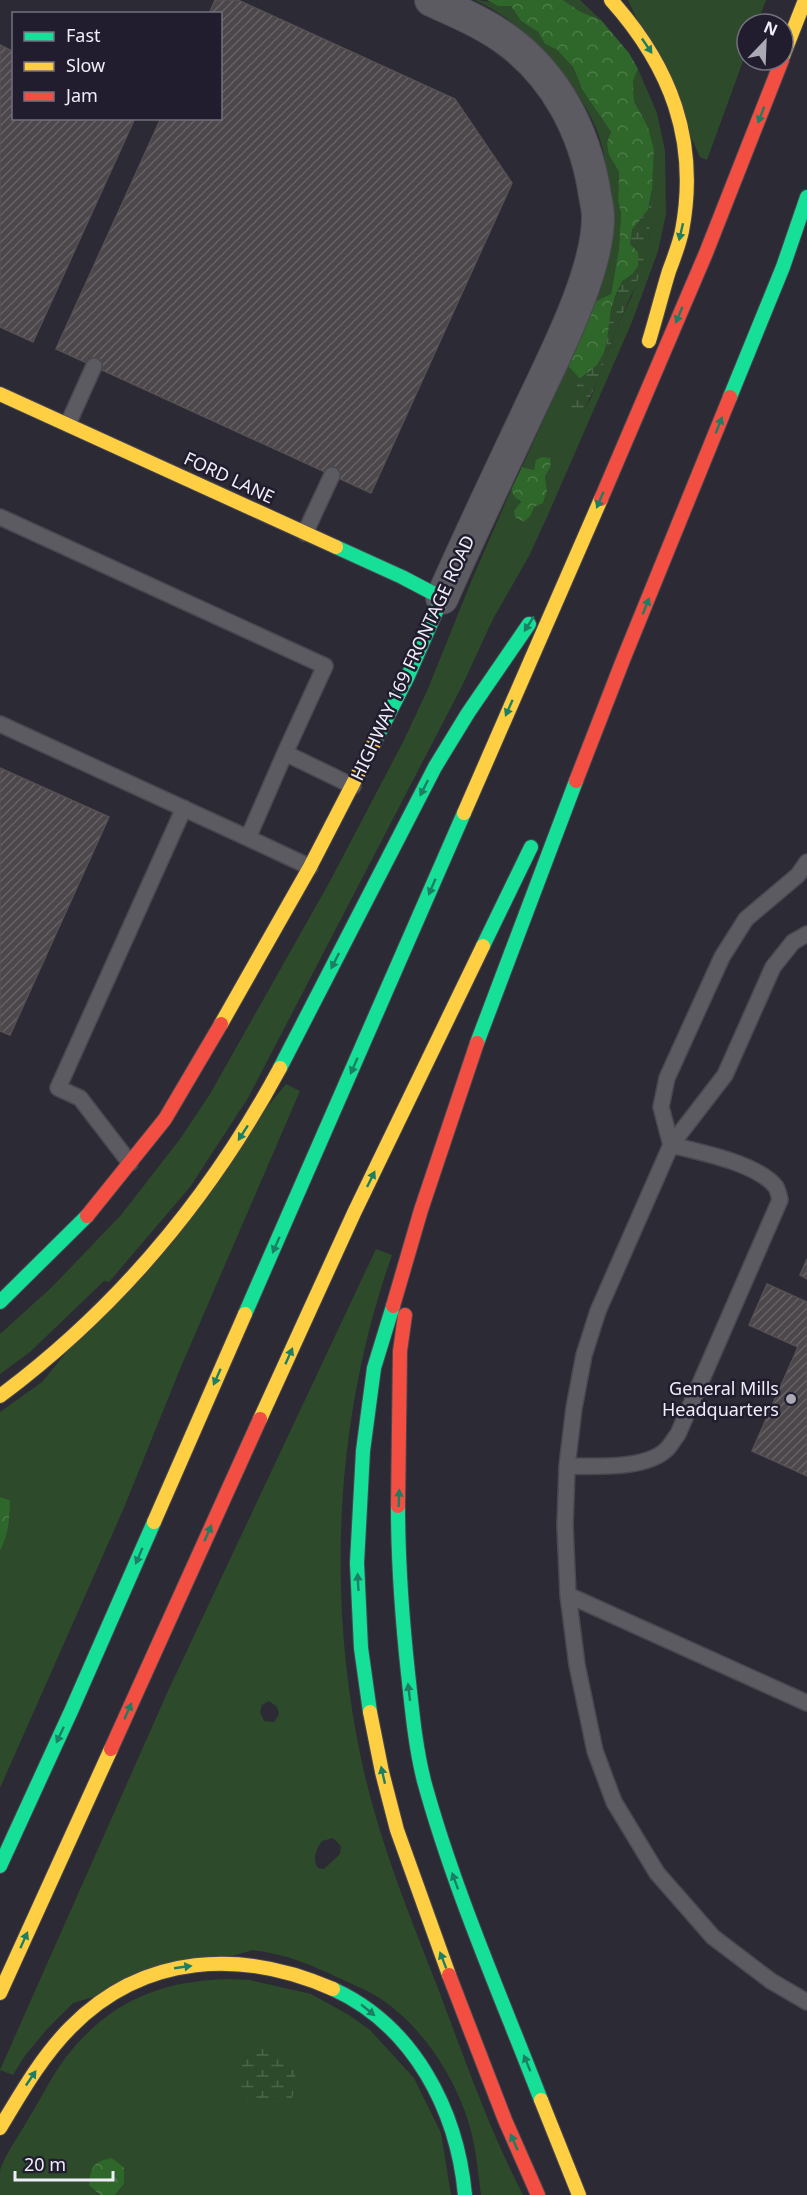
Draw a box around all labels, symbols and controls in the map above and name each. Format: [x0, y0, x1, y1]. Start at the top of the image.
legend [12, 12, 222, 120]
north arrow [735, 12, 795, 72]
text: N [761, 16, 781, 41]
text: Fast [66, 23, 101, 47]
one-way arrow [641, 37, 653, 53]
text: Slow [66, 53, 105, 77]
text: Jam [64, 83, 98, 107]
one-way arrow [755, 106, 765, 124]
one-way arrow [675, 223, 685, 241]
one-way arrow [675, 306, 684, 323]
one-way arrow [715, 416, 724, 434]
street label: FORD LANE [180, 446, 278, 508]
one-way arrow [595, 491, 604, 509]
street label: HIGHWAY 169 FRONTAGE ROAD [345, 531, 480, 784]
one-way arrow [641, 596, 651, 614]
one-way arrow [523, 615, 534, 632]
one-way arrow [504, 700, 514, 718]
one-way arrow [420, 780, 429, 797]
one-way arrow [427, 879, 437, 897]
one-way arrow [330, 953, 340, 970]
one-way arrow [350, 1058, 359, 1075]
one-way arrow [237, 1125, 248, 1141]
one-way arrow [366, 1170, 375, 1187]
one-way arrow [271, 1236, 281, 1254]
one-way arrow [284, 1346, 294, 1364]
one-way arrow [212, 1369, 221, 1386]
place label: General Mills Headquarters [662, 1376, 779, 1421]
marker: General Mills Headquarters [784, 1392, 798, 1406]
one-way arrow [394, 1488, 404, 1507]
one-way arrow [204, 1525, 213, 1542]
one-way arrow [133, 1547, 143, 1565]
one-way arrow [353, 1572, 362, 1591]
one-way arrow [404, 1683, 414, 1702]
one-way arrow [123, 1702, 132, 1719]
one-way arrow [56, 1726, 65, 1743]
one-way arrow [378, 1765, 388, 1784]
one-way arrow [450, 1872, 460, 1890]
one-way arrow [19, 1930, 29, 1948]
one-way arrow [438, 1951, 448, 1969]
one-way arrow [174, 1963, 193, 1972]
one-way arrow [360, 2003, 375, 2016]
one-way arrow [521, 2053, 531, 2071]
one-way arrow [25, 2071, 37, 2087]
one-way arrow [509, 2132, 519, 2150]
scale bar [15, 2144, 112, 2182]
text: 20 m [24, 2152, 66, 2176]

